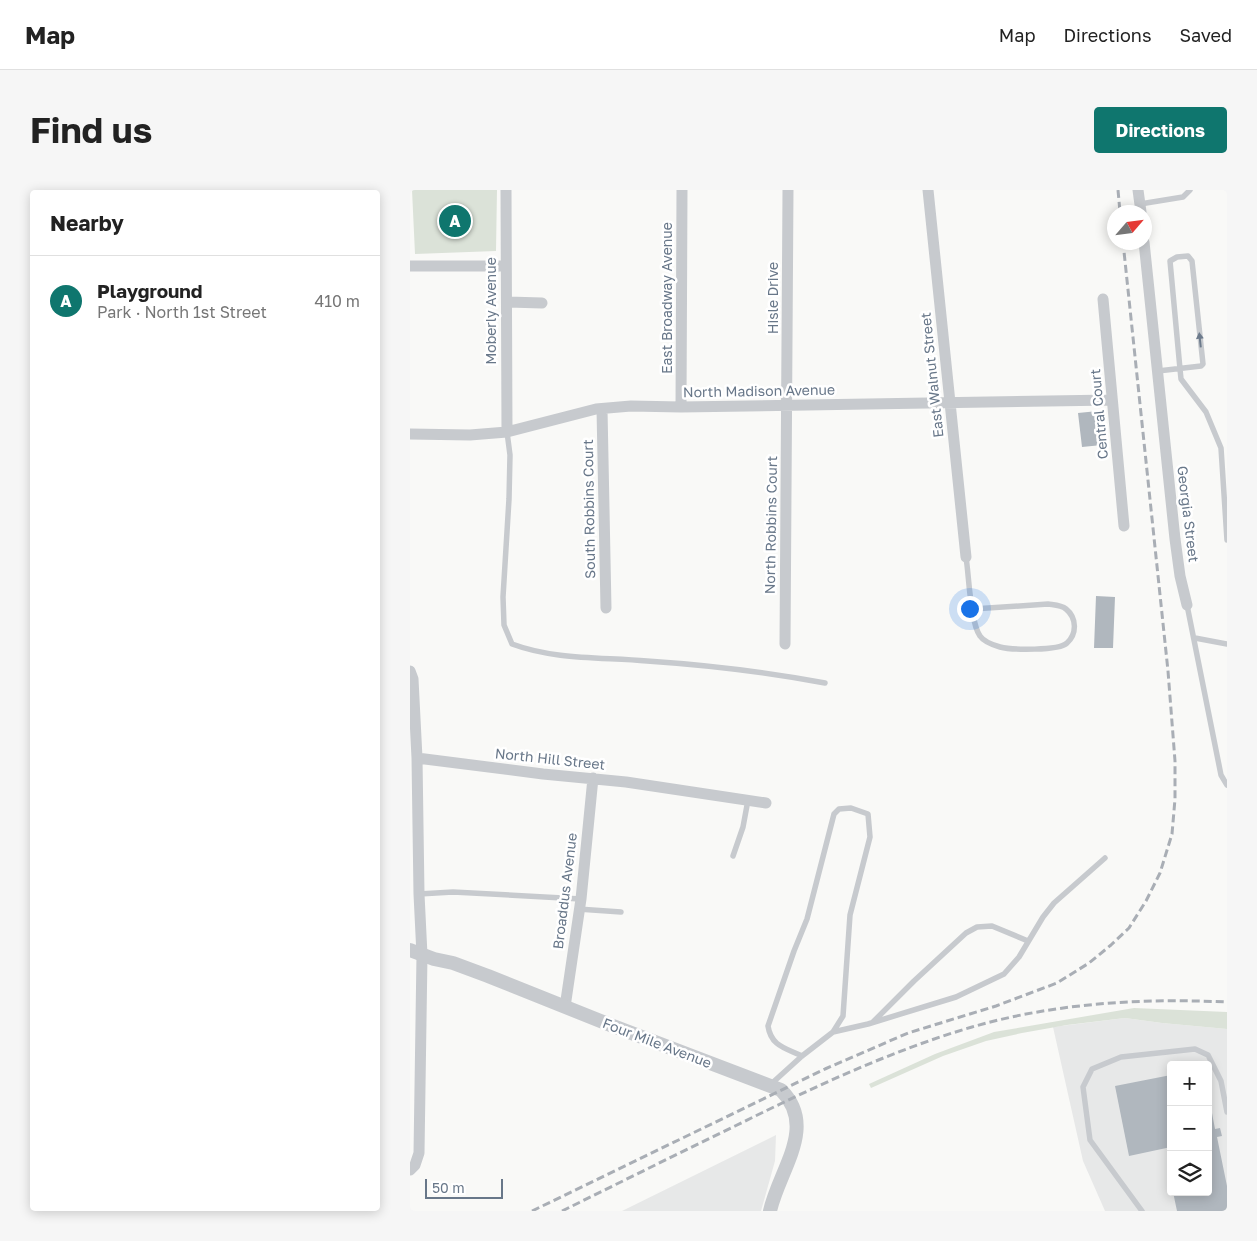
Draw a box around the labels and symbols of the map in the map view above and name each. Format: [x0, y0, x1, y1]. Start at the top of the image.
pin: A [439, 202, 471, 240]
north arrow [1107, 205, 1152, 250]
street label: East Broadway Avenue [658, 222, 675, 374]
street label: Moberly Avenue [482, 257, 499, 365]
street label: Hisle Drive [764, 262, 781, 334]
street label: East Walnut Street [916, 312, 947, 438]
one-way arrow [1196, 331, 1204, 347]
street label: Central Court [1086, 368, 1111, 460]
street label: North Madison Avenue [683, 381, 835, 400]
street label: South Robbins Court [579, 439, 598, 579]
street label: North Robbins Court [761, 456, 780, 594]
street label: Georgia Street [1174, 465, 1203, 563]
your location [957, 596, 983, 622]
street label: North Hill Street [494, 744, 606, 773]
street label: Broaddus Avenue [549, 832, 580, 950]
street label: Four Mile Avenue [600, 1014, 714, 1071]
scale bar [425, 1176, 502, 1199]

